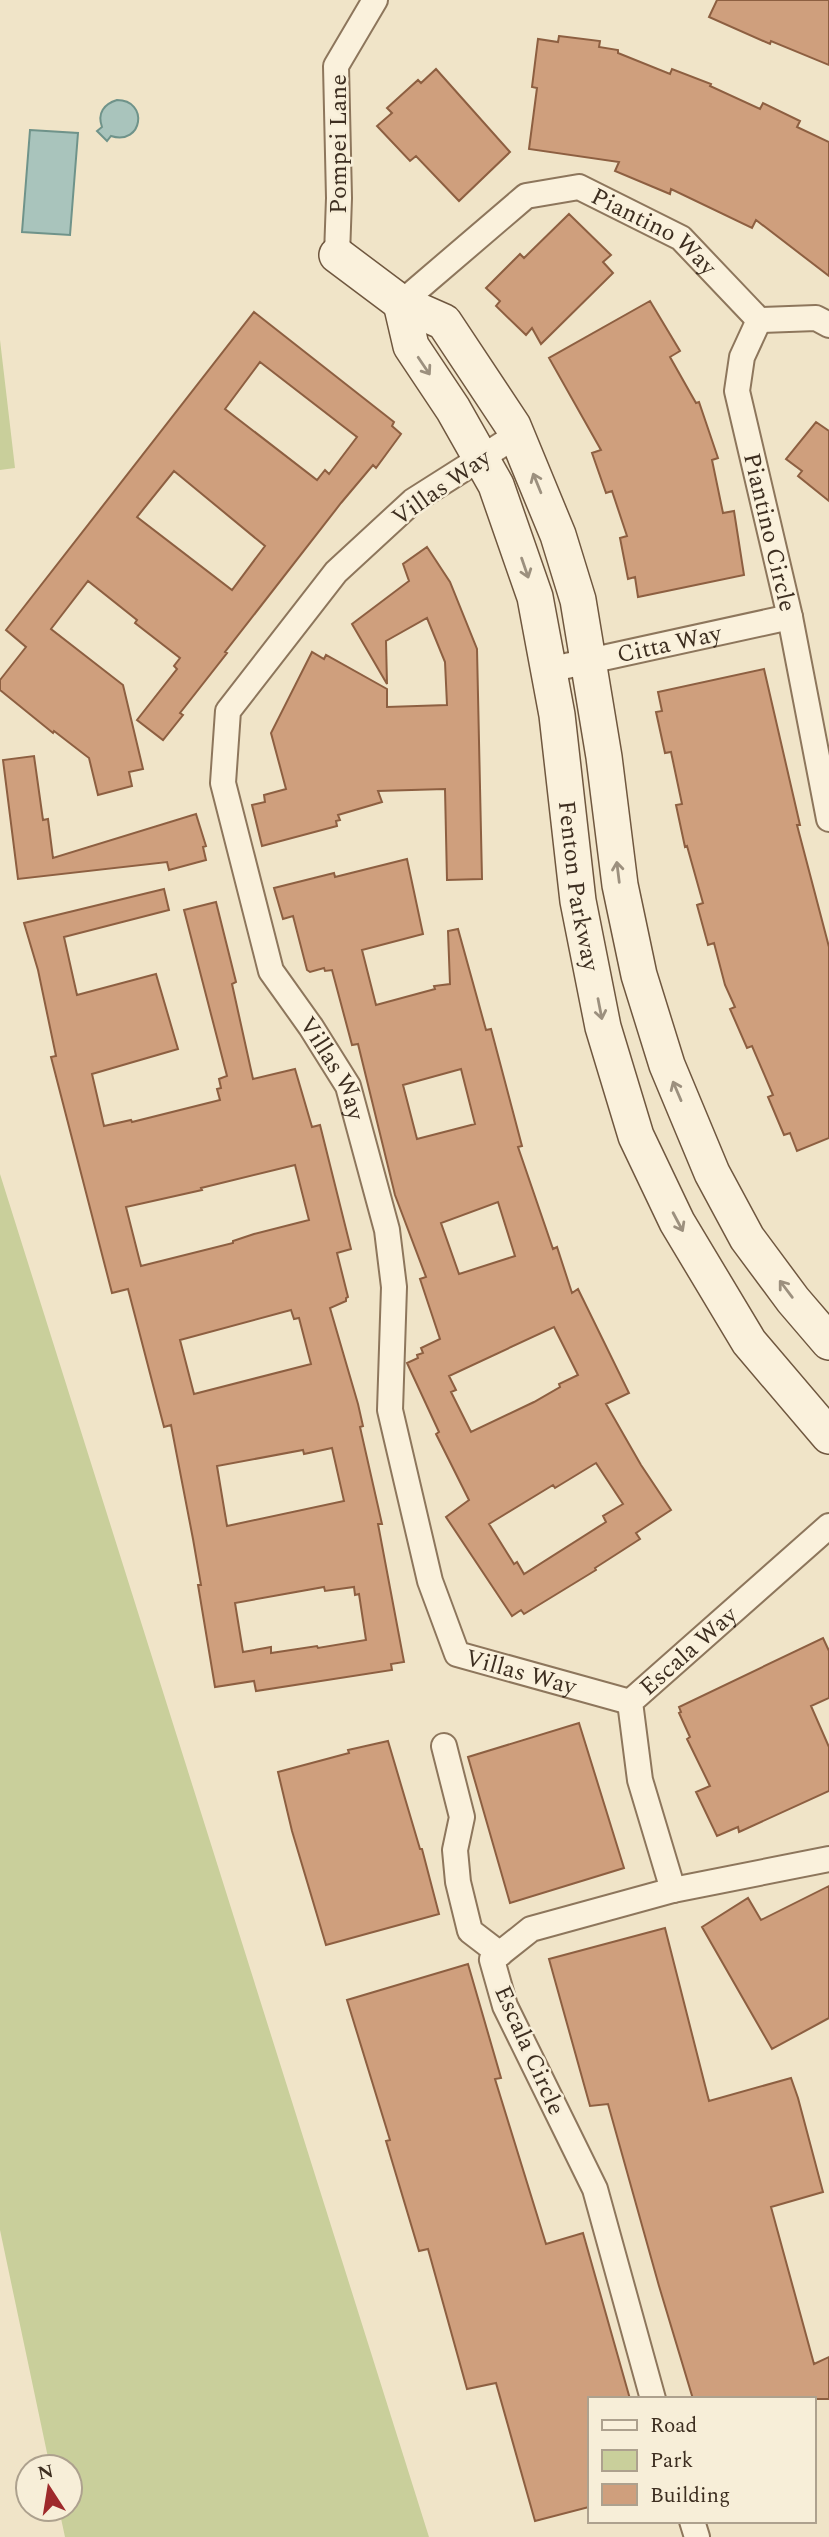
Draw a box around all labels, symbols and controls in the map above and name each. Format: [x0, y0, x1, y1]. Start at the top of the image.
street label: Pompei Lane [321, 74, 357, 214]
street label: Piantino Way [585, 179, 726, 285]
one-way arrow [417, 356, 431, 375]
street label: Villas Way [385, 440, 500, 535]
street label: Piantino Circle [733, 449, 805, 615]
one-way arrow [529, 472, 542, 494]
one-way arrow [520, 557, 532, 579]
street label: Citta Way [614, 615, 726, 673]
street label: Fenton Parkway [548, 799, 609, 976]
one-way arrow [612, 861, 625, 883]
one-way arrow [593, 997, 607, 1020]
street label: Villas Way [290, 1009, 374, 1125]
one-way arrow [670, 1080, 683, 1102]
one-way arrow [671, 1211, 685, 1232]
one-way arrow [778, 1281, 793, 1299]
street label: Escala Way [632, 1597, 747, 1705]
street label: Villas Way [461, 1640, 582, 1706]
street label: Escala Circle [484, 1980, 574, 2121]
legend [588, 2397, 815, 2523]
text: Road [650, 2410, 697, 2442]
text: Park [650, 2445, 694, 2477]
north arrow [14, 2453, 84, 2523]
text: N [35, 2457, 56, 2489]
text: Building [650, 2480, 730, 2512]

